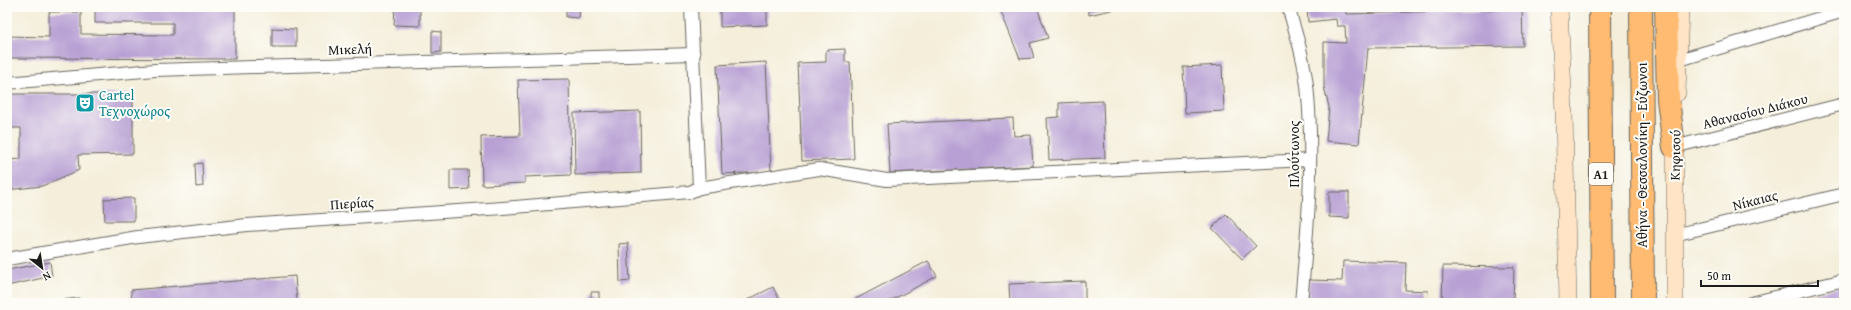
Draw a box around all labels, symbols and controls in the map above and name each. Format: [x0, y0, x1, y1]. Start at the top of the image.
street label: Μικελή [328, 38, 372, 60]
street label: Αθήνα - Θεσσαλονίκη - Εύζωνοι [1632, 61, 1652, 248]
place label: Cartel Τεχνοχώρος [99, 85, 170, 121]
street label: Αθανασίου Διάκου [1700, 88, 1810, 134]
theatre icon: Cartel Τεχνοχώρος [74, 92, 96, 114]
street label: Πλούτωνος [1284, 120, 1304, 188]
street label: Κηφισού [1665, 130, 1685, 180]
road number: Α1 [1589, 163, 1613, 185]
street label: Νίκαιας [1730, 185, 1780, 215]
street label: Πιερίας [330, 191, 375, 214]
north arrow [22, 248, 62, 288]
scale bar [1701, 262, 1818, 288]
text: 50 m [1707, 267, 1731, 284]
text: N [39, 268, 54, 286]

